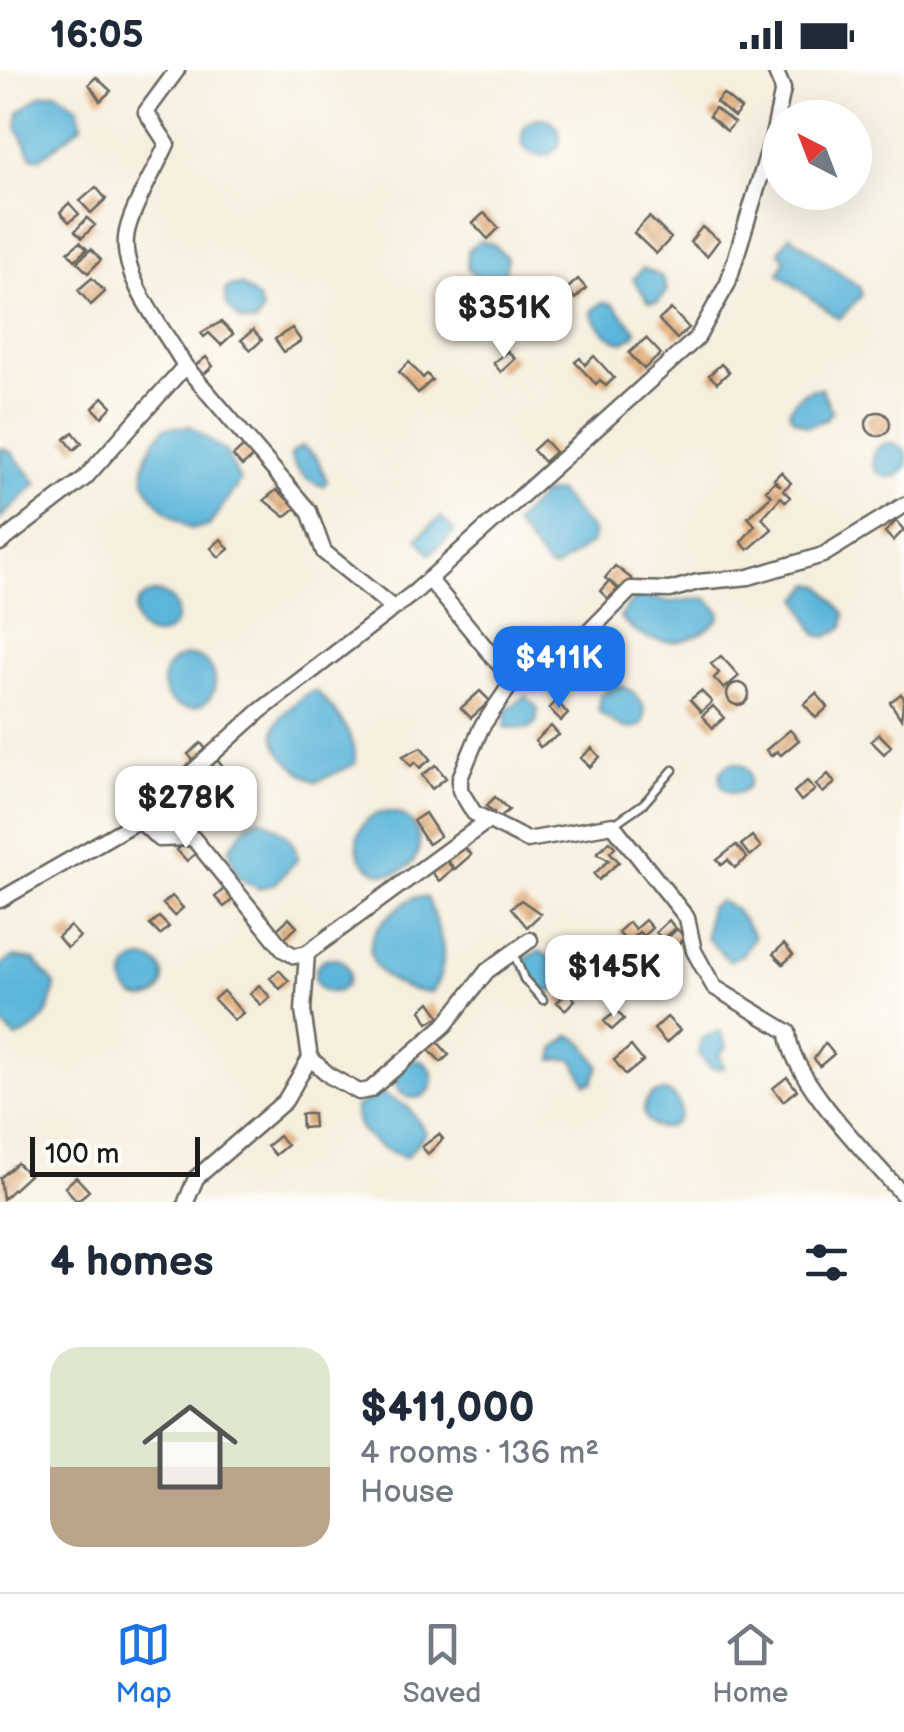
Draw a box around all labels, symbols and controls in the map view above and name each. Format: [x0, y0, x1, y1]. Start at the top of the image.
text: 16:05 [50, 13, 144, 58]
north arrow [762, 100, 872, 210]
map controls [762, 100, 872, 210]
pin: $351K [434, 276, 574, 361]
text: $351K [457, 289, 551, 328]
pin: $411K [489, 626, 629, 711]
text: $411K [515, 639, 603, 678]
pin: $278K [116, 766, 256, 851]
text: $278K [137, 779, 235, 818]
pin: $145K [544, 935, 684, 1020]
text: $145K [567, 948, 661, 987]
scale bar [30, 1132, 200, 1176]
text: 100 m [45, 1138, 119, 1171]
icon: filters [799, 1235, 854, 1290]
text: 4 homes [50, 1237, 214, 1288]
text: $411,000 [360, 1383, 535, 1434]
icon: home [130, 1387, 250, 1507]
text: 4 rooms · 136 m² [360, 1434, 599, 1473]
text: House [360, 1473, 454, 1512]
tab: Map [116, 1617, 172, 1710]
tab: Saved [403, 1617, 481, 1710]
tab: Home [712, 1617, 788, 1710]

